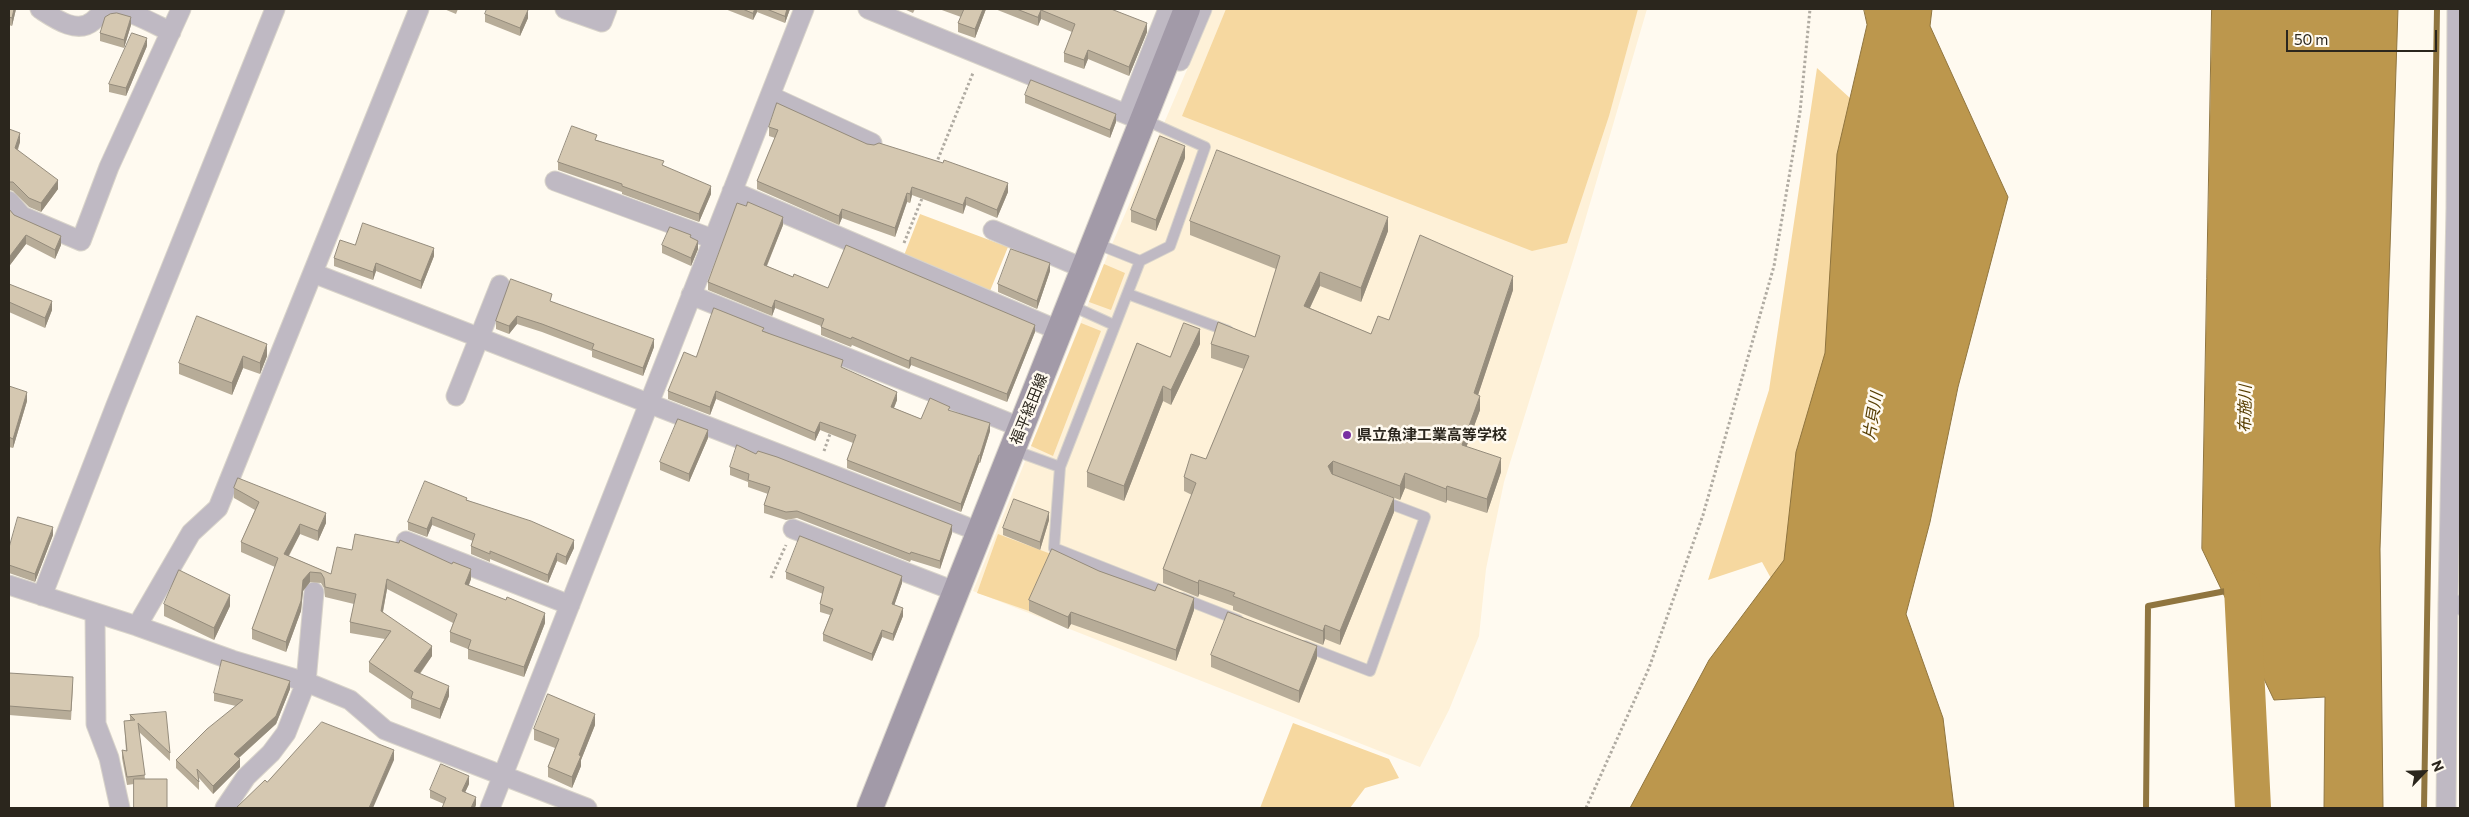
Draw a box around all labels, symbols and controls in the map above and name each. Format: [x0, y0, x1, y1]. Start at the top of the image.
scale bar [2289, 20, 2440, 52]
text: 50 m [2294, 30, 2328, 48]
street label: 福平経田線 [1007, 371, 1051, 447]
water label: 布施川 [2235, 385, 2255, 433]
water label: 片貝川 [1859, 391, 1887, 441]
place label: 県立魚津工業高等学校 [1357, 426, 1507, 444]
marker: 県立魚津工業高等学校 [1341, 429, 1353, 441]
north arrow [2399, 747, 2449, 797]
text: N [2428, 757, 2448, 774]

